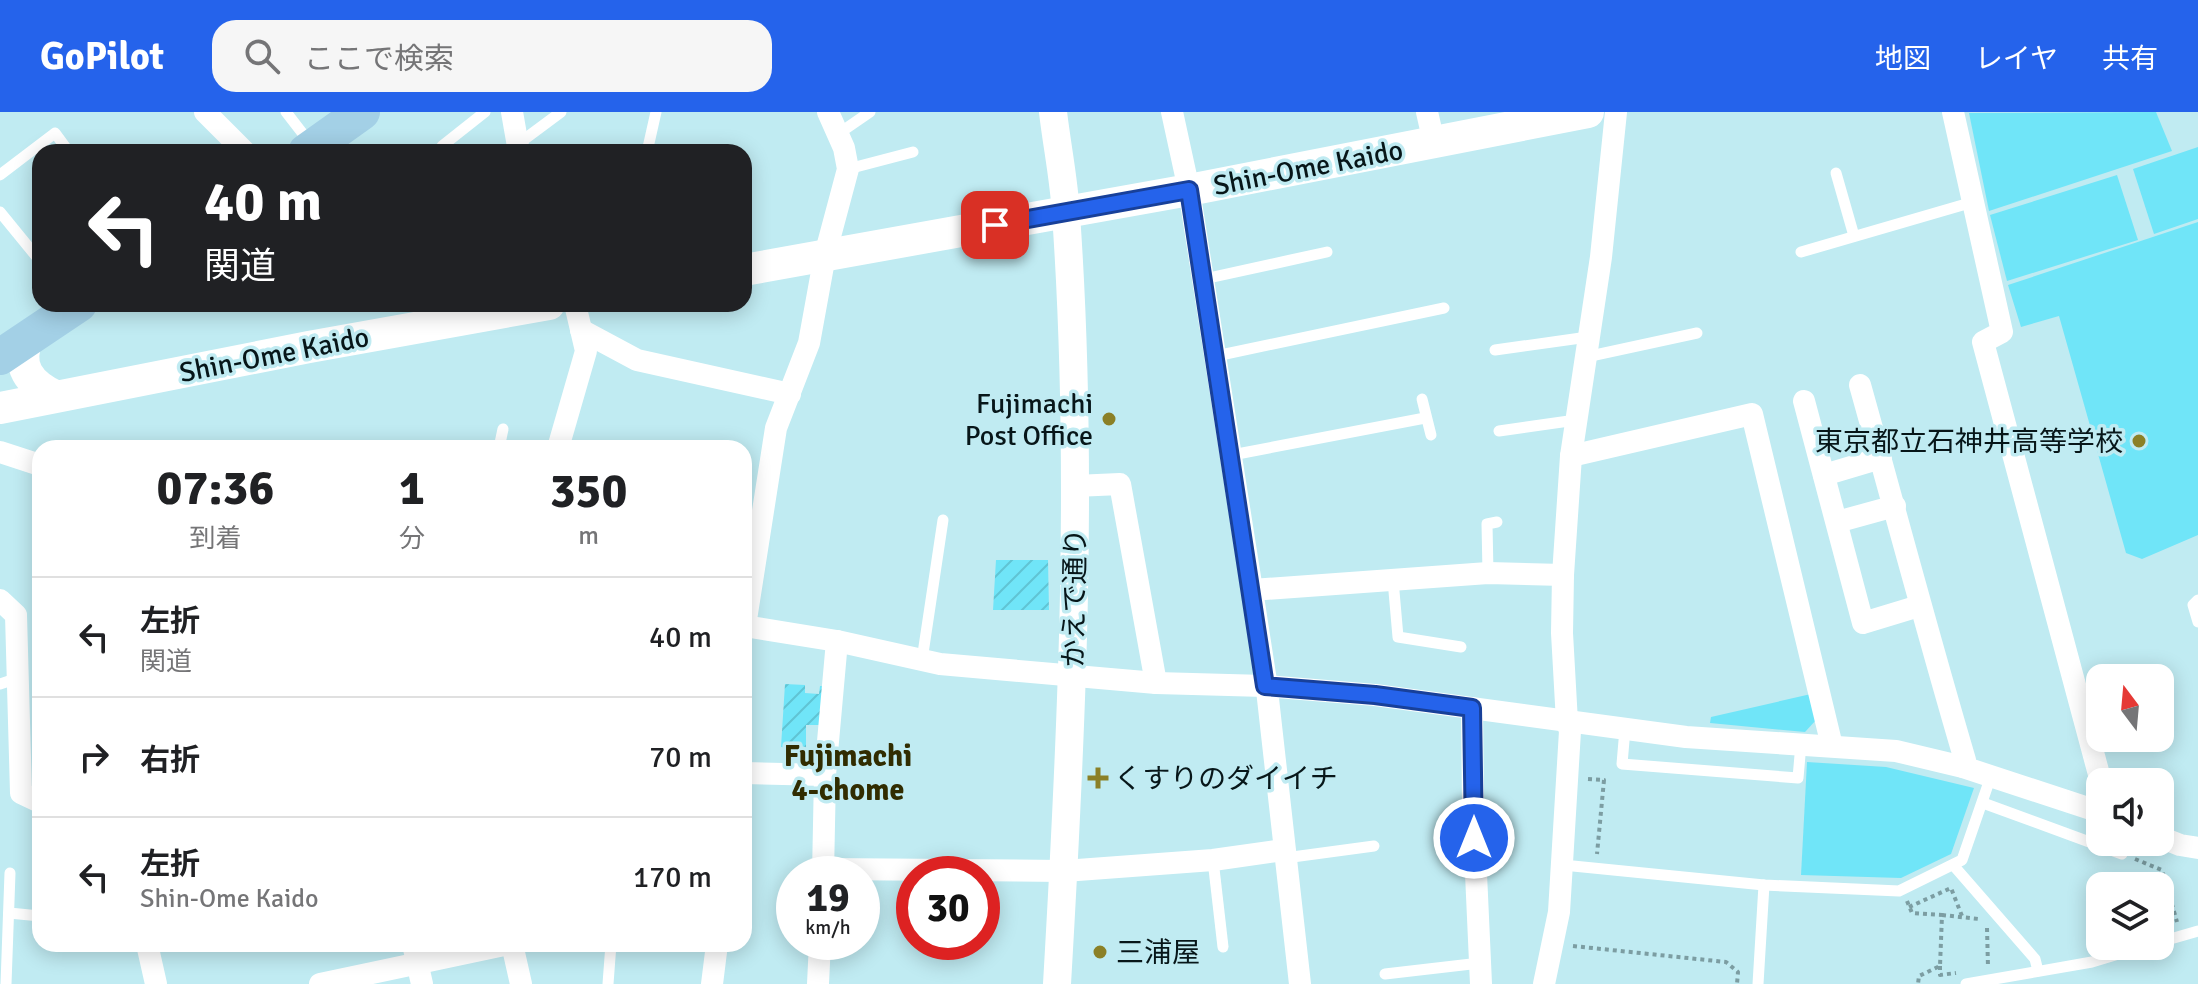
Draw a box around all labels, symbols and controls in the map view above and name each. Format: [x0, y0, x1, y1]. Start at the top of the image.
search box [212, 20, 772, 92]
text: GoPilot [40, 33, 164, 80]
icon: search [240, 34, 284, 78]
text: ここで検索 [304, 41, 454, 78]
text: 地図 [1875, 42, 1931, 76]
text: レイヤ [1975, 42, 2058, 76]
text: 共有 [2102, 42, 2158, 76]
street label: Shin-Ome Kaido [1211, 133, 1406, 203]
text: 40 m [204, 167, 322, 236]
icon: left [72, 176, 176, 280]
pin [961, 191, 1029, 259]
icon: arrive [973, 203, 1017, 247]
text: 関道 [204, 244, 276, 289]
street label: Shin-Ome Kaido [177, 320, 372, 390]
place label: Fujimachi Post Office [965, 387, 1093, 453]
marker: Fujimachi Post Office [1100, 410, 1118, 428]
place label: 東京都立石神井高等学校 [1815, 425, 2123, 459]
marker: 東京都立石神井高等学校 [2130, 432, 2148, 450]
text: 07:36 [157, 459, 274, 518]
text: 1 [399, 459, 425, 518]
text: 350 [550, 462, 627, 521]
text: m [578, 520, 599, 552]
text: 到着 [190, 523, 242, 555]
text: 分 [399, 523, 425, 555]
street label: かえで通り [1057, 528, 1093, 668]
text: 左折 [140, 603, 200, 640]
icon: left [72, 615, 116, 659]
text: 40 m [649, 619, 712, 656]
text: 関道 [140, 646, 192, 678]
north arrow [2086, 664, 2174, 752]
map controls [2086, 664, 2174, 960]
icon: right [72, 735, 116, 779]
district label: Fujimachi 4-chome [784, 738, 912, 809]
text: 70 m [649, 739, 712, 776]
text: 右折 [140, 742, 200, 779]
place label: くすりのダイイチ [1114, 762, 1338, 796]
button: sound [2086, 768, 2174, 856]
marker: くすりのダイイチ [1089, 769, 1107, 787]
position arrow [1432, 796, 1516, 880]
text: 左折 [140, 846, 200, 883]
icon: left [72, 855, 116, 899]
speed limit sign: 30 [896, 856, 1000, 960]
text: 170 m [633, 859, 712, 896]
button: layers [2086, 872, 2174, 960]
text: 19 [806, 873, 850, 923]
text: Shin-Ome Kaido [140, 883, 319, 915]
text: km/h [805, 915, 851, 940]
place label: 三浦屋 [1116, 936, 1200, 970]
marker: 三浦屋 [1091, 943, 1109, 961]

